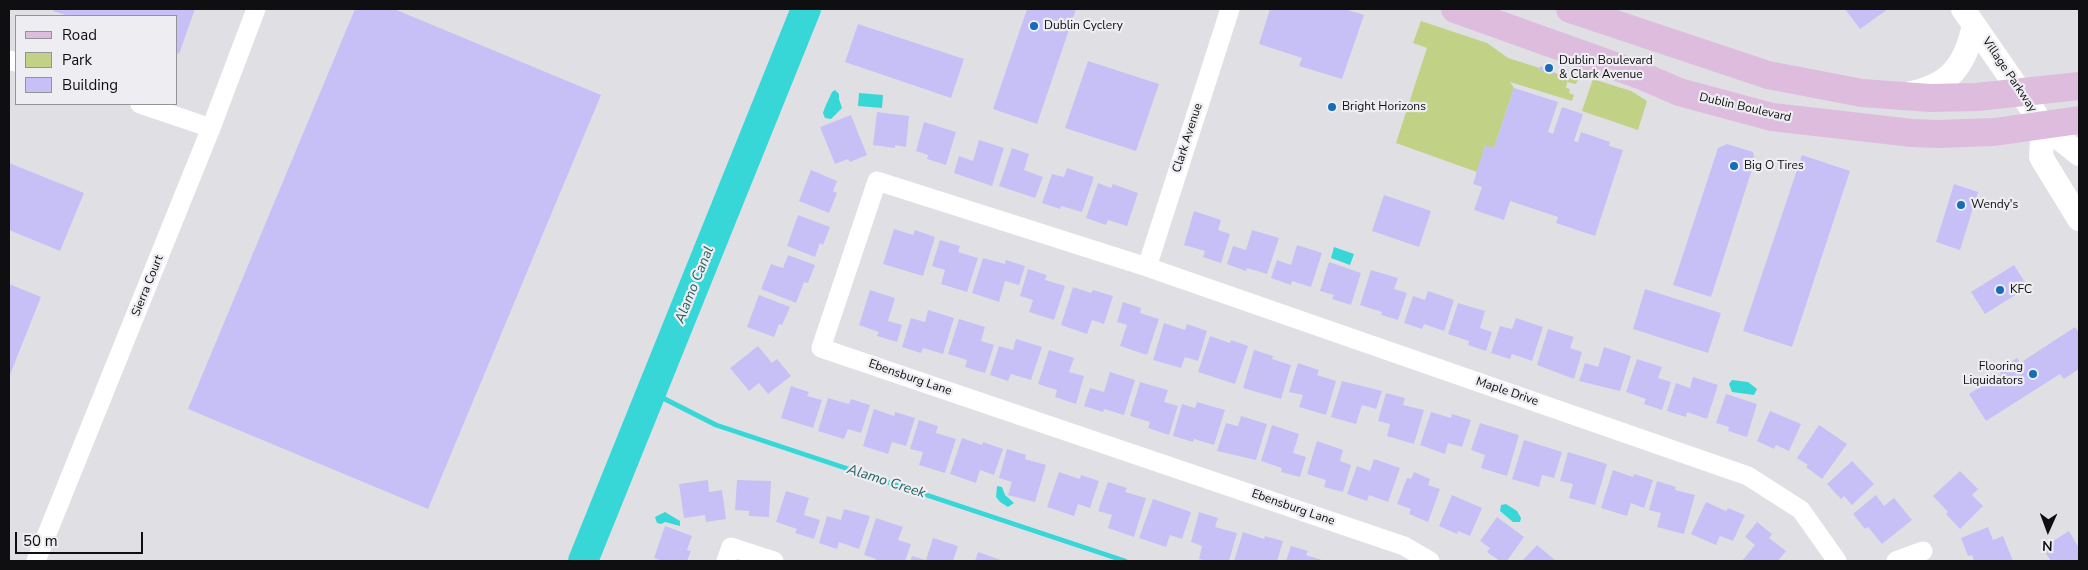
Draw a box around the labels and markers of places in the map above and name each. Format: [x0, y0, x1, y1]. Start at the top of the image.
place label: Dublin Cyclery [1044, 19, 1123, 33]
marker: Dublin Cyclery [1028, 20, 1040, 32]
place label: Dublin Boulevard & Clark Avenue [1559, 54, 1653, 82]
marker: Dublin Boulevard & Clark Avenue [1543, 62, 1555, 74]
place label: Bright Horizons [1342, 100, 1426, 114]
marker: Bright Horizons [1326, 101, 1338, 113]
place label: Big O Tires [1744, 159, 1804, 173]
marker: Big O Tires [1728, 160, 1740, 172]
place label: Wendy's [1971, 198, 2018, 212]
marker: Wendy's [1955, 199, 1967, 211]
place label: KFC [2010, 283, 2032, 297]
marker: KFC [1994, 284, 2006, 296]
place label: Flooring Liquidators [1963, 360, 2023, 388]
marker: Flooring Liquidators [2027, 368, 2039, 380]

